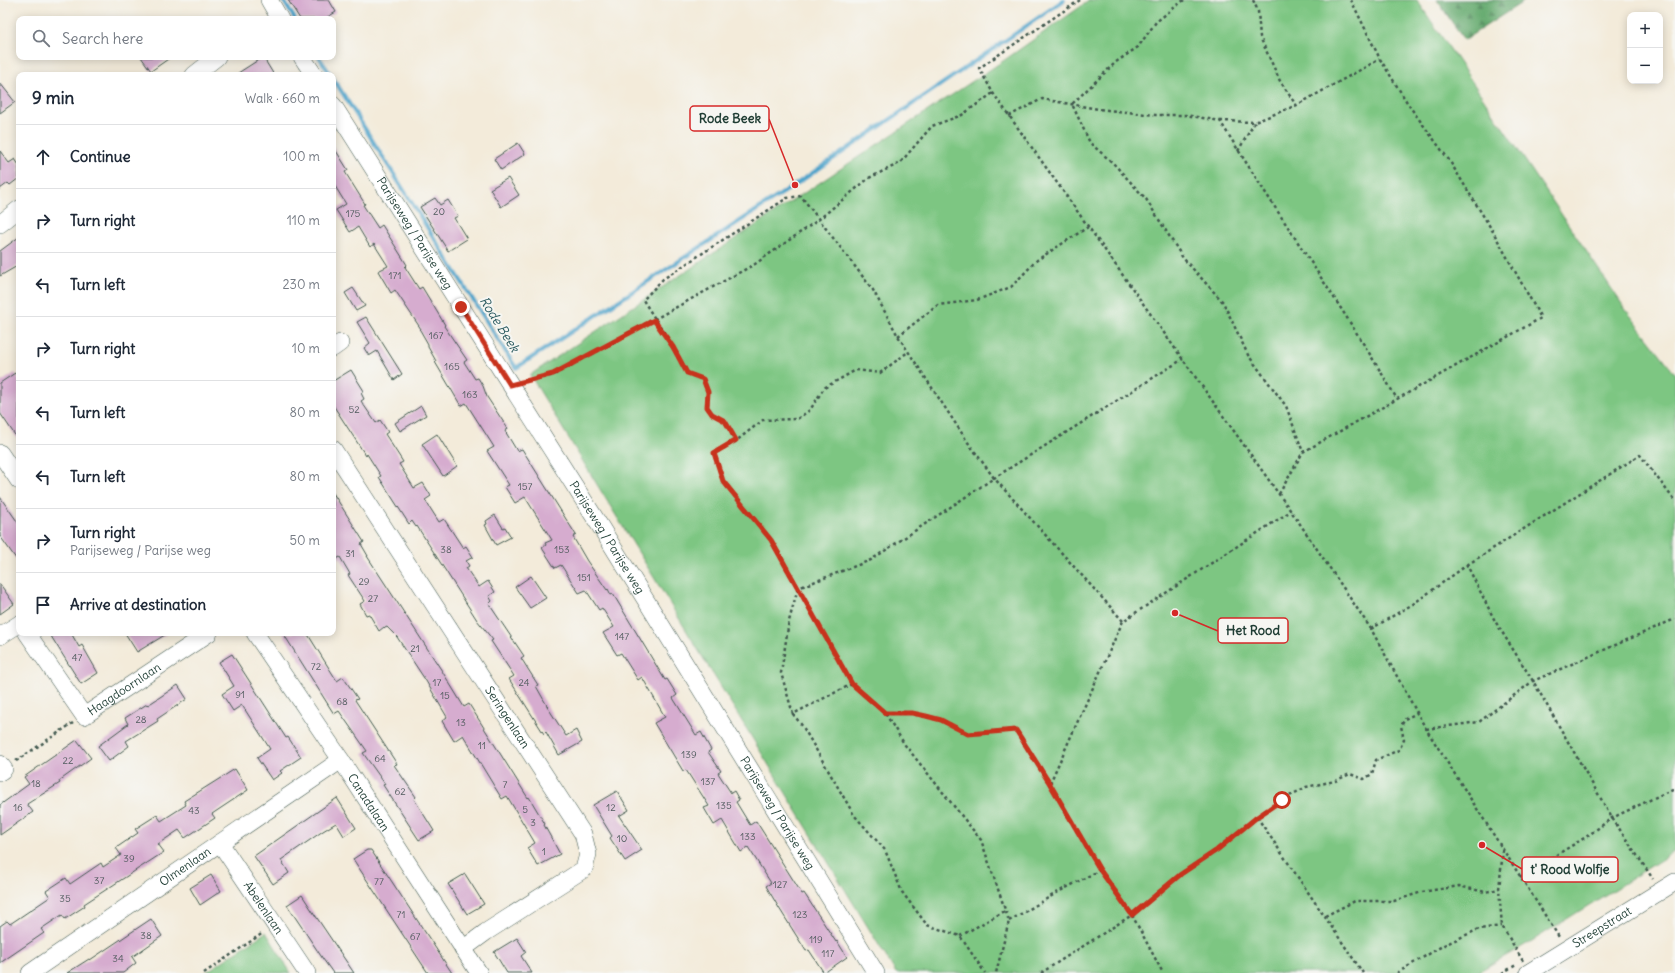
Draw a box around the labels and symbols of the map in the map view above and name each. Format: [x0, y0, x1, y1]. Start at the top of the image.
callout: Rode Beek [690, 106, 769, 131]
text: Rode Beek [699, 110, 762, 127]
street label: Parijseweg / Parijse weg [374, 174, 456, 292]
house number: 20 [433, 205, 445, 218]
house number: 175 [346, 207, 361, 220]
house number: 171 [389, 269, 401, 282]
water label: Rode Beek [476, 293, 524, 356]
route end [452, 298, 470, 316]
house number: 167 [429, 329, 443, 342]
house number: 165 [444, 360, 460, 373]
house number: 163 [462, 388, 478, 401]
house number: 52 [348, 403, 360, 416]
street label: Parijseweg / Parijse weg [566, 478, 648, 597]
house number: 157 [518, 480, 532, 493]
house number: 38 [440, 543, 452, 556]
house number: 153 [554, 543, 570, 556]
house number: 31 [345, 547, 355, 560]
house number: 151 [577, 571, 591, 584]
house number: 29 [358, 575, 370, 588]
house number: 27 [368, 592, 378, 605]
callout: Het Rood [1218, 618, 1288, 643]
text: Het Rood [1226, 622, 1280, 639]
house number: 147 [615, 630, 629, 643]
house number: 21 [410, 642, 420, 655]
house number: 47 [72, 651, 82, 664]
street label: Haagdoornlaan [85, 659, 163, 719]
house number: 72 [311, 660, 322, 673]
house number: 17 [433, 676, 442, 689]
house number: 24 [518, 676, 530, 689]
street label: Seringenlaan [482, 683, 533, 751]
house number: 91 [235, 688, 245, 701]
house number: 15 [440, 689, 450, 702]
house number: 68 [336, 695, 348, 708]
house number: 28 [135, 713, 147, 726]
house number: 13 [456, 716, 466, 729]
house number: 11 [478, 739, 486, 752]
house number: 139 [681, 748, 697, 761]
house number: 64 [374, 752, 386, 765]
house number: 22 [63, 754, 74, 767]
street label: Parijseweg / Parijse weg [737, 754, 818, 872]
street label: Canadalaan [345, 771, 393, 834]
house number: 137 [701, 775, 715, 788]
house number: 18 [31, 777, 41, 790]
house number: 7 [503, 778, 508, 791]
house number: 62 [394, 785, 406, 798]
route start [1273, 791, 1291, 809]
house number: 135 [716, 799, 732, 812]
house number: 16 [13, 801, 23, 814]
house number: 12 [606, 801, 616, 814]
house number: 5 [522, 803, 528, 816]
house number: 43 [188, 804, 200, 817]
house number: 3 [530, 816, 536, 829]
house number: 133 [740, 830, 756, 843]
house number: 10 [617, 832, 627, 845]
street label: Olmenlaan [156, 843, 214, 889]
house number: 1 [542, 845, 546, 858]
house number: 39 [123, 852, 135, 865]
callout: t' Rood Wolfje [1522, 857, 1618, 882]
text: t' Rood Wolfje [1530, 861, 1610, 878]
house number: 37 [94, 874, 104, 887]
house number: 77 [374, 875, 384, 888]
street label: Abelenlaan [241, 878, 287, 937]
house number: 127 [773, 878, 787, 891]
house number: 35 [59, 892, 71, 905]
street label: Streepstraat [1569, 903, 1634, 951]
house number: 71 [397, 908, 405, 921]
house number: 123 [792, 908, 808, 921]
house number: 38 [140, 929, 152, 942]
house number: 67 [410, 930, 420, 943]
house number: 119 [809, 933, 823, 946]
house number: 117 [822, 947, 835, 960]
house number: 34 [112, 952, 124, 965]

